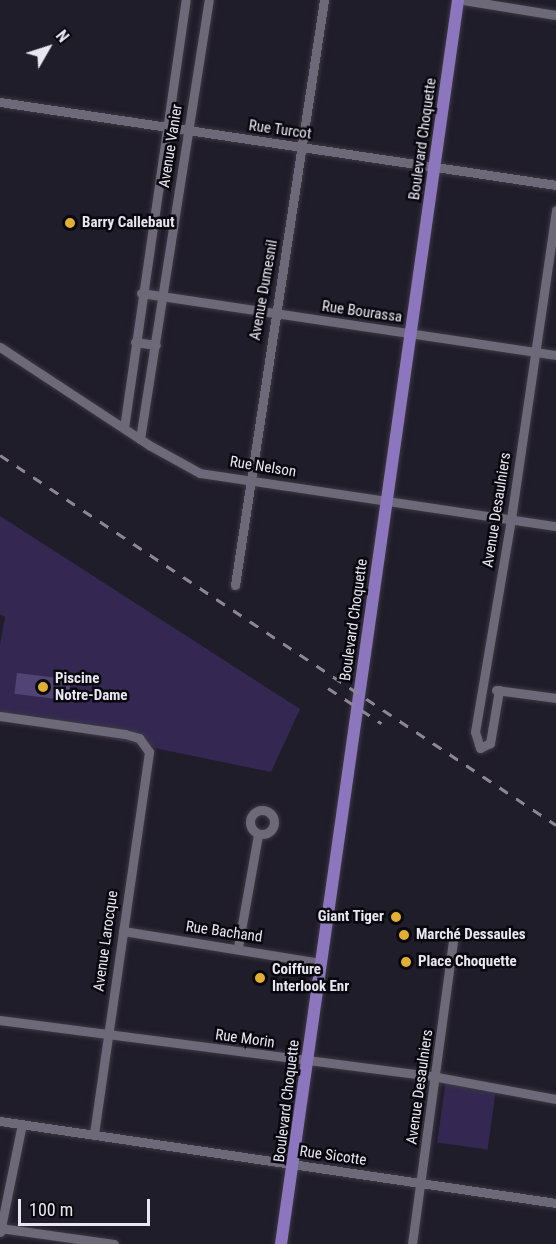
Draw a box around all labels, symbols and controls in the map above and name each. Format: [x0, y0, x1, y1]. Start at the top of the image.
north arrow [18, 18, 78, 78]
text: N [52, 27, 73, 46]
street label: Boulevard Choquette [406, 77, 440, 201]
street label: Avenue Vanier [156, 103, 186, 189]
street label: Rue Turcot [247, 117, 313, 143]
place label: Barry Callebaut [82, 214, 175, 232]
marker: Barry Callebaut [63, 216, 77, 230]
street label: Avenue Dumesnil [246, 238, 282, 342]
street label: Rue Bourassa [321, 297, 403, 327]
street label: Avenue Desaulniers [479, 451, 515, 569]
street label: Rue Nelson [228, 453, 298, 481]
street label: Boulevard Choquette [337, 558, 371, 682]
place label: Piscine Notre-Dame [55, 669, 128, 704]
marker: Piscine Notre-Dame [36, 680, 50, 694]
street label: Avenue Larocque [90, 889, 122, 993]
place label: Giant Tiger [317, 908, 384, 926]
marker: Giant Tiger [389, 910, 403, 924]
street label: Rue Bachand [185, 918, 263, 946]
place label: Marché Dessaules [416, 926, 526, 944]
marker: Marché Dessaules [397, 928, 411, 942]
place label: Place Choquette [418, 953, 517, 971]
marker: Place Choquette [399, 955, 413, 969]
place label: Coiffure Interlook Enr [272, 960, 349, 995]
marker: Coiffure Interlook Enr [253, 971, 267, 985]
street label: Rue Morin [214, 1026, 276, 1052]
street label: Avenue Desaulniers [403, 1028, 437, 1146]
street label: Boulevard Choquette [271, 1039, 303, 1163]
street label: Rue Sicotte [298, 1142, 368, 1170]
scale bar [21, 1187, 153, 1225]
text: 100 m [29, 1199, 73, 1220]

